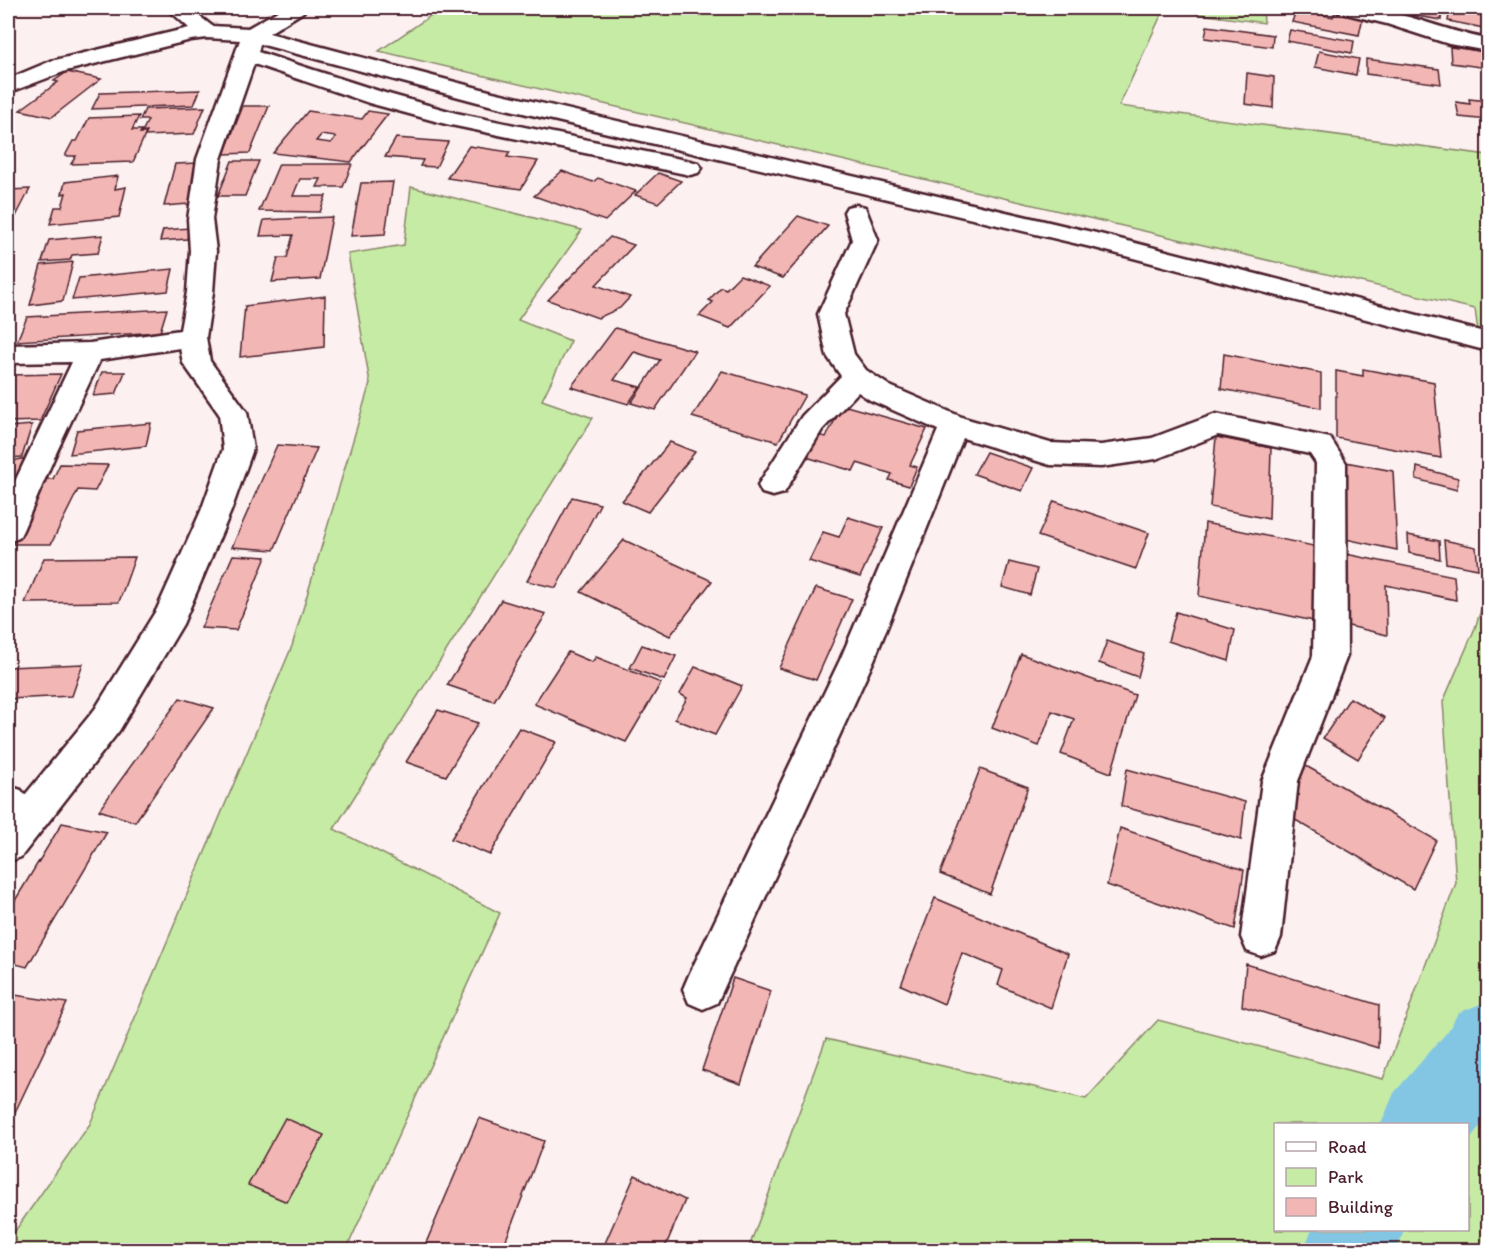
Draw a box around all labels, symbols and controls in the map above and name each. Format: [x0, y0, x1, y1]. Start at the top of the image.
legend [1274, 1123, 1469, 1231]
text: Road [1328, 1136, 1367, 1158]
text: Park [1328, 1166, 1363, 1188]
text: Building [1328, 1196, 1394, 1218]

